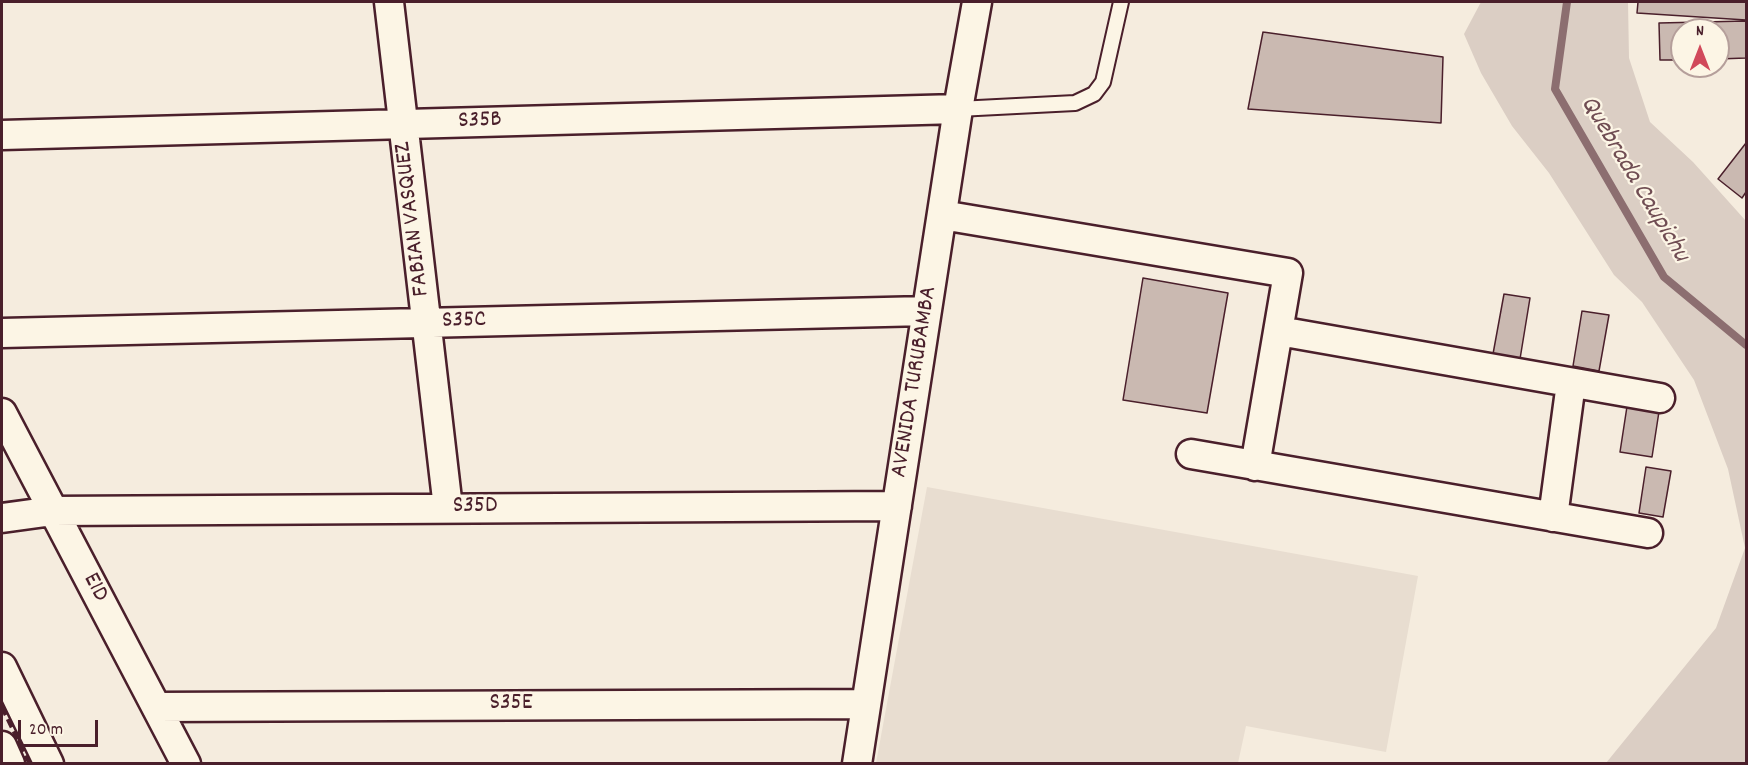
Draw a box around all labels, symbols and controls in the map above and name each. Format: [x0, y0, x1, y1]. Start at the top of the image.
north arrow [1670, 18, 1730, 78]
text: N [1696, 20, 1704, 43]
water label: Quebrada Caupichu [1571, 91, 1695, 269]
street label: S35B [458, 107, 502, 137]
street label: FABIAN VASQUEZ [390, 140, 438, 298]
street label: AVENIDA TURUBAMBA [887, 284, 945, 480]
street label: S35C [442, 307, 486, 337]
street label: S35D [453, 494, 497, 522]
street label: E1D [75, 569, 113, 607]
street label: S35E [489, 691, 533, 719]
scale bar [21, 708, 100, 746]
text: 20 m [29, 718, 63, 743]

